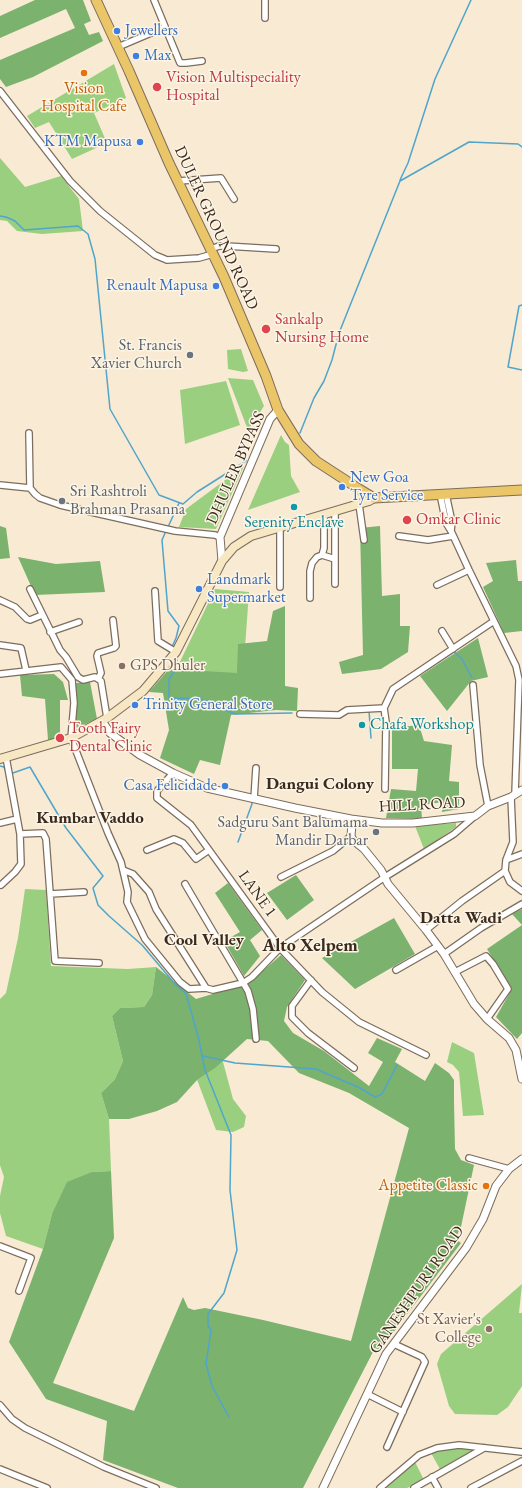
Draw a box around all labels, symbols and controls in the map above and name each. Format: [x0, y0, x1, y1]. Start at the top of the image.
place label: Jewellers [125, 21, 178, 41]
marker: Jewellers [112, 26, 122, 36]
place label: Max [144, 46, 171, 66]
marker: Max [131, 51, 141, 61]
marker: Vision Hospital Cafe [79, 68, 89, 78]
place label: Vision Multispeciality Hospital [166, 68, 301, 106]
place label: Vision Hospital Cafe [41, 79, 127, 117]
marker: Vision Multispeciality Hospital [151, 81, 163, 93]
place label: KTM Mapusa [44, 132, 132, 152]
marker: KTM Mapusa [135, 137, 145, 147]
street label: DULER GROUND ROAD [170, 143, 262, 313]
place label: Renault Mapusa [106, 276, 208, 296]
marker: Renault Mapusa [211, 281, 221, 291]
place label: Sankalp Nursing Home [275, 310, 369, 348]
marker: Sankalp Nursing Home [260, 323, 272, 335]
place label: St. Francis Xavier Church [91, 336, 182, 374]
marker: St. Francis Xavier Church [185, 350, 195, 360]
street label: DHULER BYPASS [203, 409, 269, 527]
place label: New Goa Tyre Service [350, 468, 423, 506]
place label: Sri Rashtroli Brahman Prasanna [70, 482, 185, 520]
marker: New Goa Tyre Service [337, 482, 347, 492]
marker: Sri Rashtroli Brahman Prasanna [57, 496, 67, 506]
marker: Serenity Enclave [289, 502, 299, 512]
place label: Omkar Clinic [416, 510, 501, 530]
place label: Serenity Enclave [244, 513, 344, 533]
marker: Omkar Clinic [401, 514, 413, 526]
place label: Landmark Supermarket [207, 570, 286, 608]
marker: Landmark Supermarket [194, 584, 204, 594]
place label: GPS Dhuler [130, 656, 205, 676]
marker: GPS Dhuler [117, 661, 127, 671]
place label: Trinity General Store [143, 695, 272, 715]
marker: Trinity General Store [130, 700, 140, 710]
place label: Chafa Workshop [370, 715, 474, 735]
place label: Tooth Fairy Dental Clinic [69, 719, 152, 757]
marker: Chafa Workshop [357, 720, 367, 730]
marker: Tooth Fairy Dental Clinic [54, 732, 66, 744]
district label: Dangui Colony [266, 774, 374, 794]
place label: Casa Felicidade [124, 776, 217, 796]
marker: Casa Felicidade [220, 781, 230, 791]
street label: HILL ROAD [378, 793, 466, 817]
district label: Kumbar Vaddo [36, 808, 144, 828]
place label: Sadguru Sant Balumama Mandir Darbar [218, 813, 368, 851]
marker: Sadguru Sant Balumama Mandir Darbar [371, 827, 381, 837]
street label: LANE 1 [234, 867, 280, 921]
district label: Datta Wadi [420, 908, 502, 928]
district label: Cool Valley [164, 930, 244, 950]
district label: Alto Xelpem [262, 935, 358, 957]
place label: Appetite Classic [378, 1176, 478, 1196]
marker: Appetite Classic [481, 1181, 491, 1191]
street label: GANESHPURI ROAD [366, 1222, 468, 1358]
place label: St Xavier's College [417, 1310, 481, 1348]
marker: St Xavier's College [484, 1324, 494, 1334]

